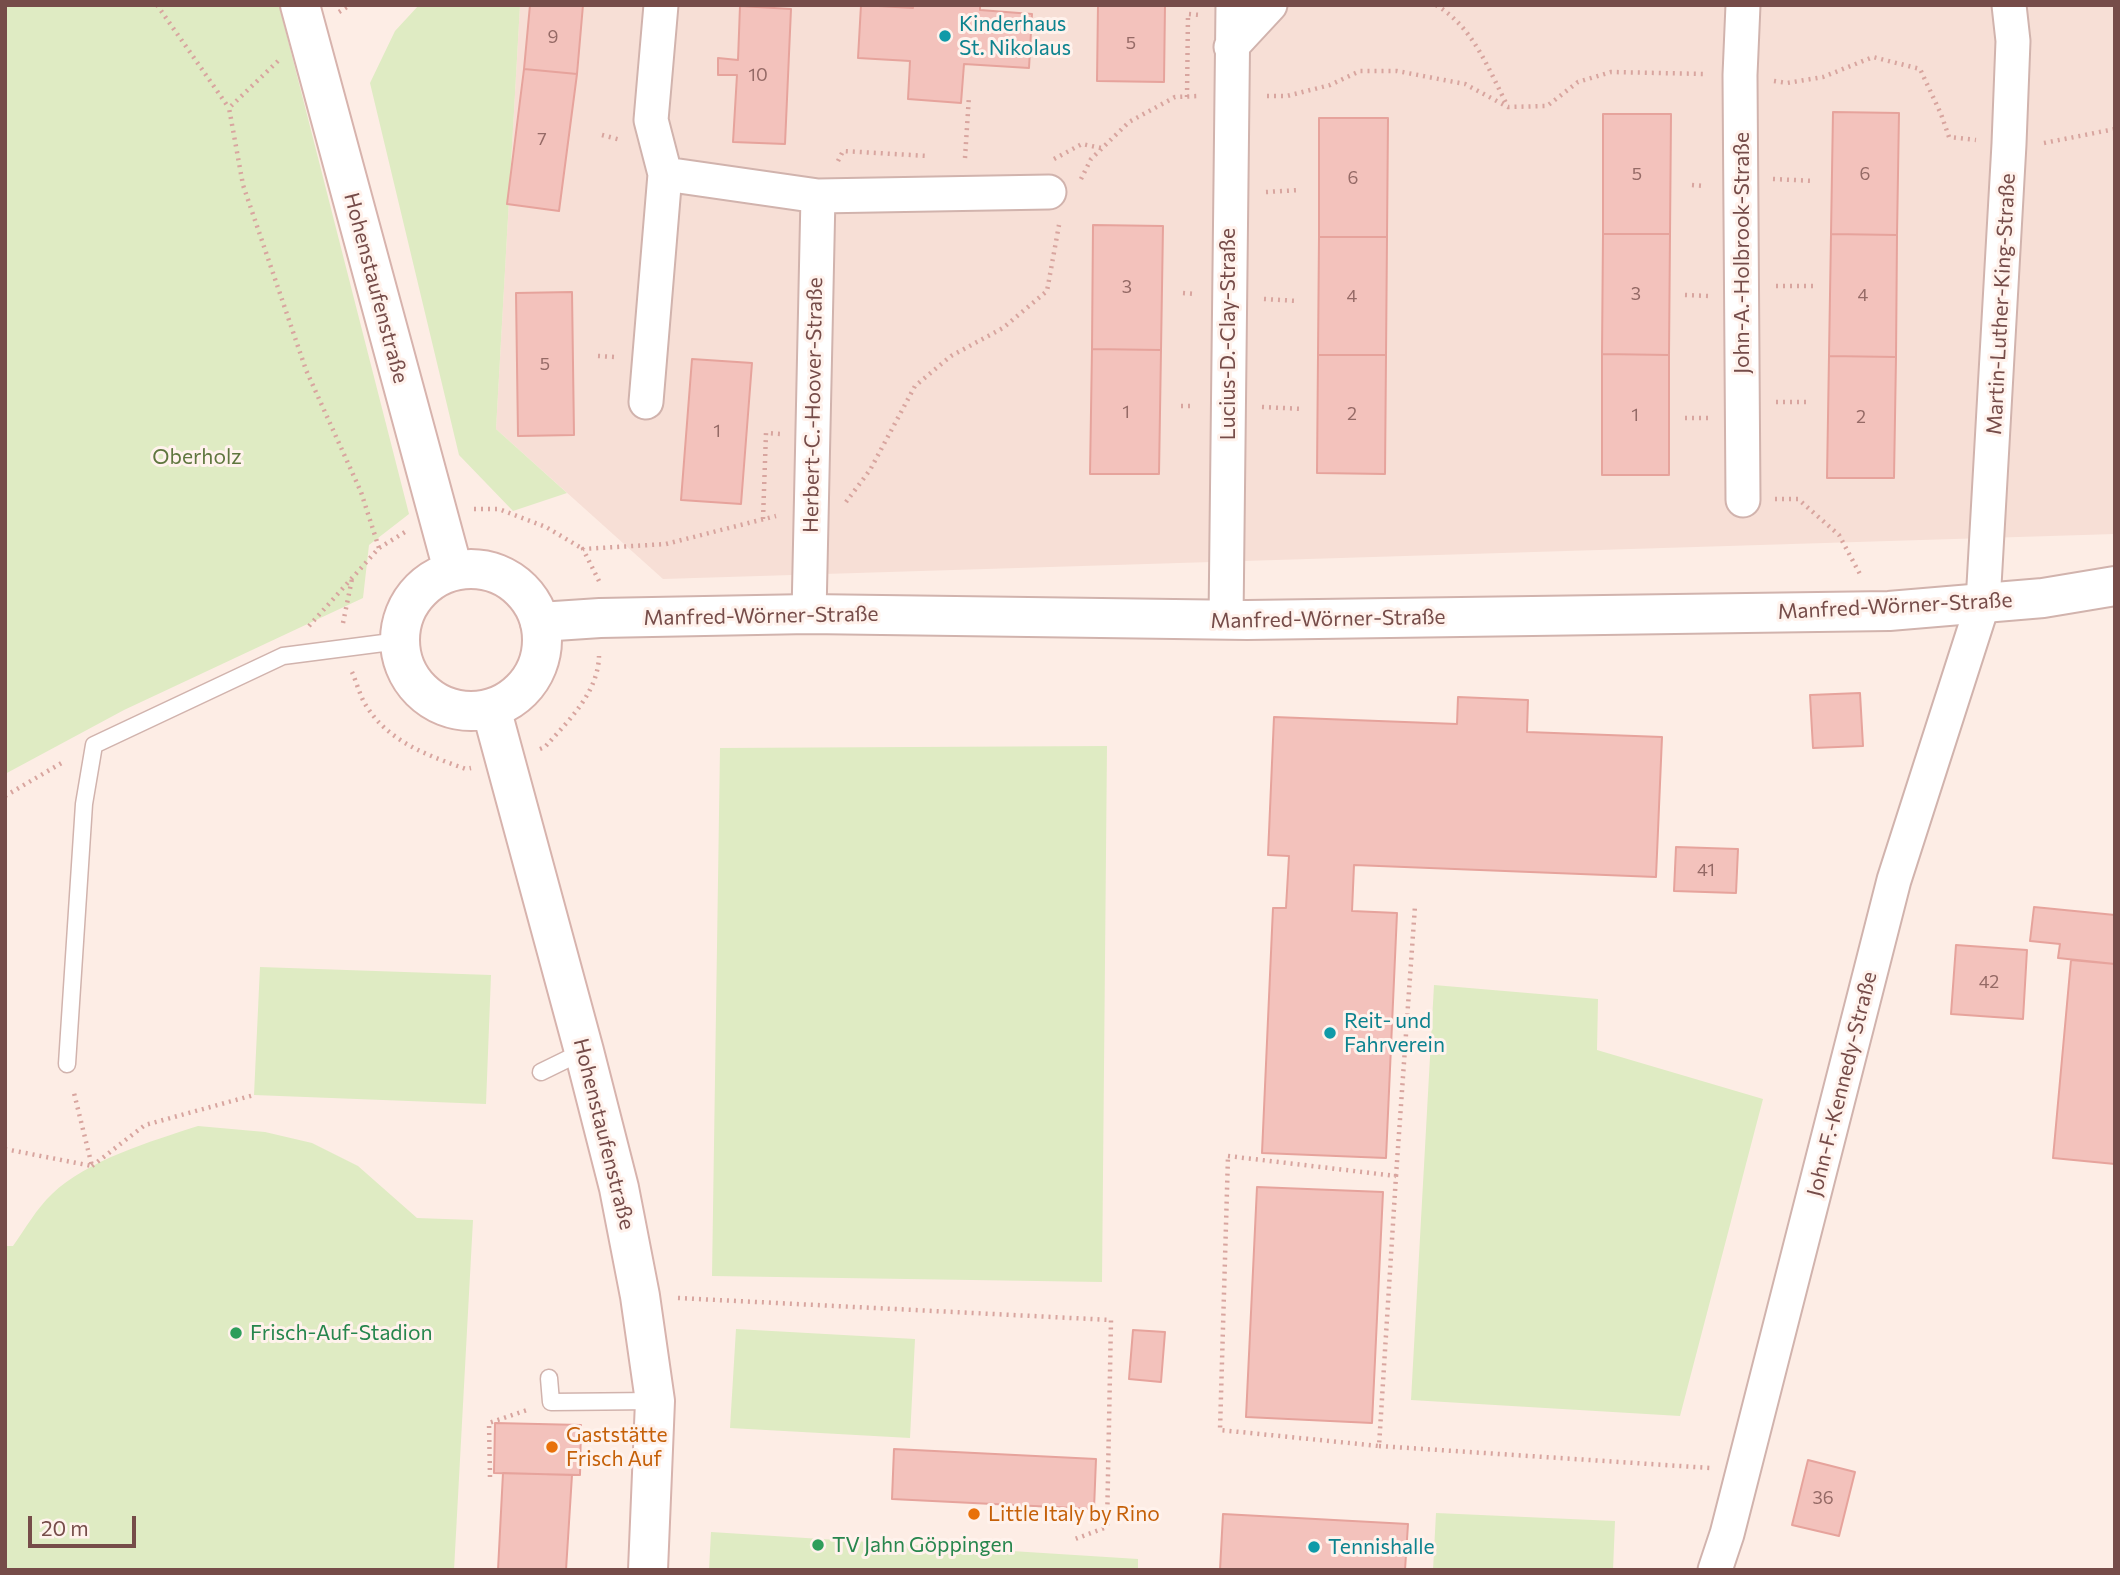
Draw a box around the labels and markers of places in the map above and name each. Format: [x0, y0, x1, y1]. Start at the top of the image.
place label: Kinderhaus St. Nikolaus [959, 11, 1071, 61]
marker: Kinderhaus St. Nikolaus [937, 28, 953, 44]
place label: Reit- und Fahrverein [1344, 1008, 1445, 1058]
marker: Reit- und Fahrverein [1322, 1025, 1338, 1041]
place label: Frisch-Auf-Stadion [250, 1320, 432, 1346]
marker: Frisch-Auf-Stadion [228, 1325, 244, 1341]
place label: Gaststätte Frisch Auf [566, 1422, 668, 1472]
marker: Gaststätte Frisch Auf [544, 1439, 560, 1455]
place label: Little Italy by Rino [988, 1501, 1160, 1527]
marker: Little Italy by Rino [966, 1506, 982, 1522]
place label: TV Jahn Göppingen [832, 1532, 1014, 1558]
place label: Tennishalle [1328, 1534, 1435, 1560]
marker: TV Jahn Göppingen [810, 1537, 826, 1553]
marker: Tennishalle [1306, 1539, 1322, 1555]

